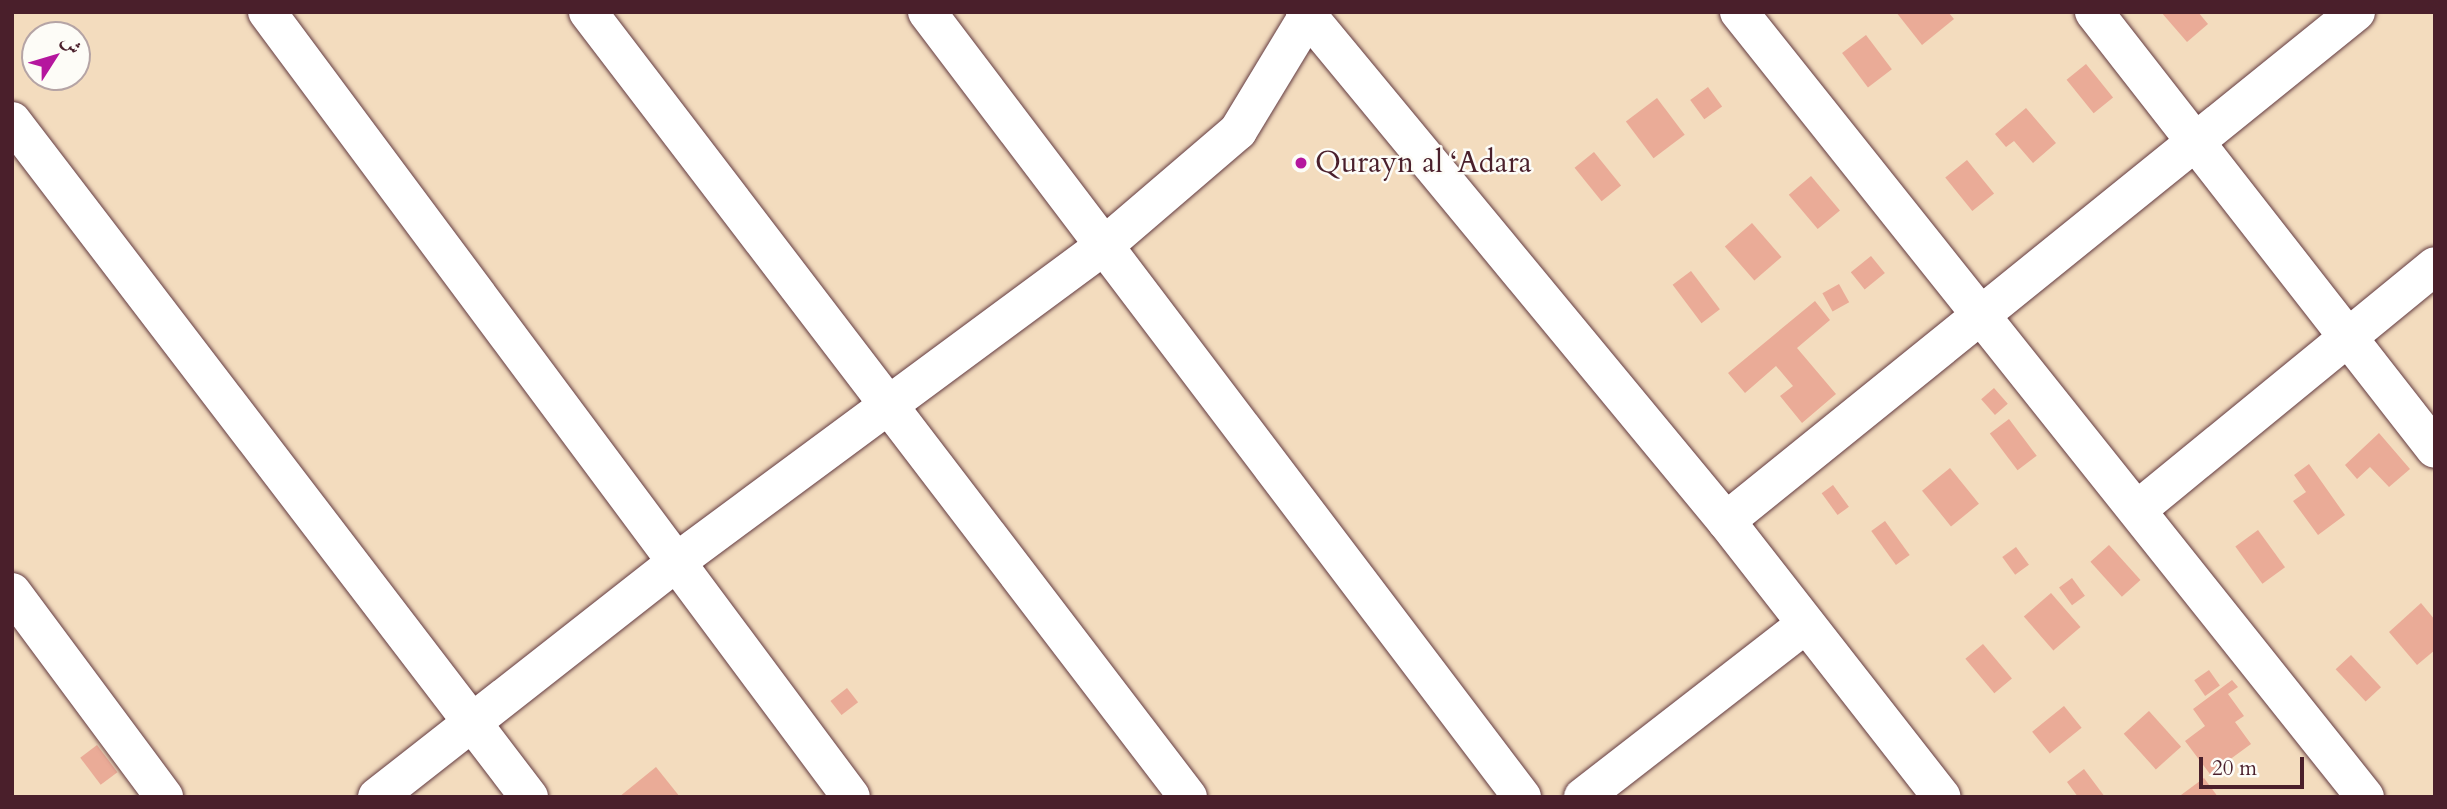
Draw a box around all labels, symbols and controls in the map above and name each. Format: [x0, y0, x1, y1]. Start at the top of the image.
north arrow [21, 21, 91, 91]
text: ش [55, 29, 87, 60]
place label: Qurayn al ‘Adara [1315, 145, 1532, 181]
marker: Qurayn al ‘Adara [1293, 155, 1309, 171]
scale bar [2202, 742, 2307, 786]
text: 20 m [2212, 754, 2257, 783]

